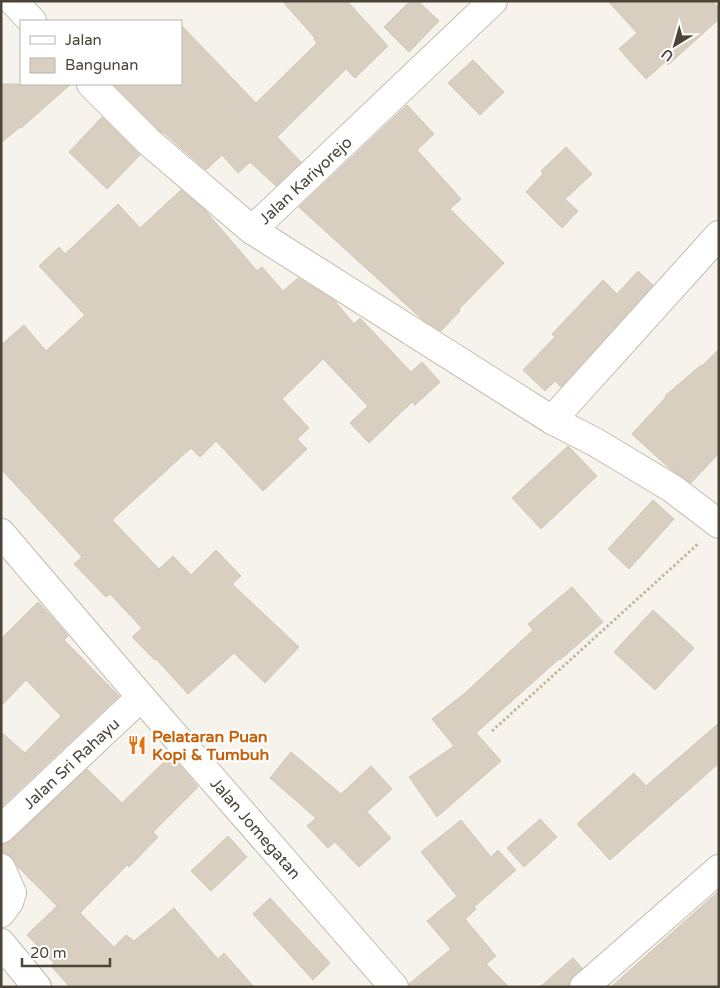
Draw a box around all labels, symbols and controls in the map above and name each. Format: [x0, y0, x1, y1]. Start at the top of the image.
legend [20, 20, 182, 85]
north arrow [650, 20, 700, 70]
text: Jalan [65, 31, 102, 49]
text: U [658, 45, 677, 65]
text: Bangunan [65, 56, 138, 74]
street label: Jalan Kariyorejo [255, 132, 356, 229]
street label: Jalan Sri Rahayu [19, 714, 124, 814]
place label: Pelataran Puan Kopi & Tumbuh [152, 727, 269, 765]
restaurant icon: Pelataran Puan Kopi & Tumbuh [126, 734, 148, 756]
street label: Jalan Jomegatan [206, 774, 305, 884]
scale bar [22, 936, 110, 968]
text: 20 m [30, 944, 67, 962]

